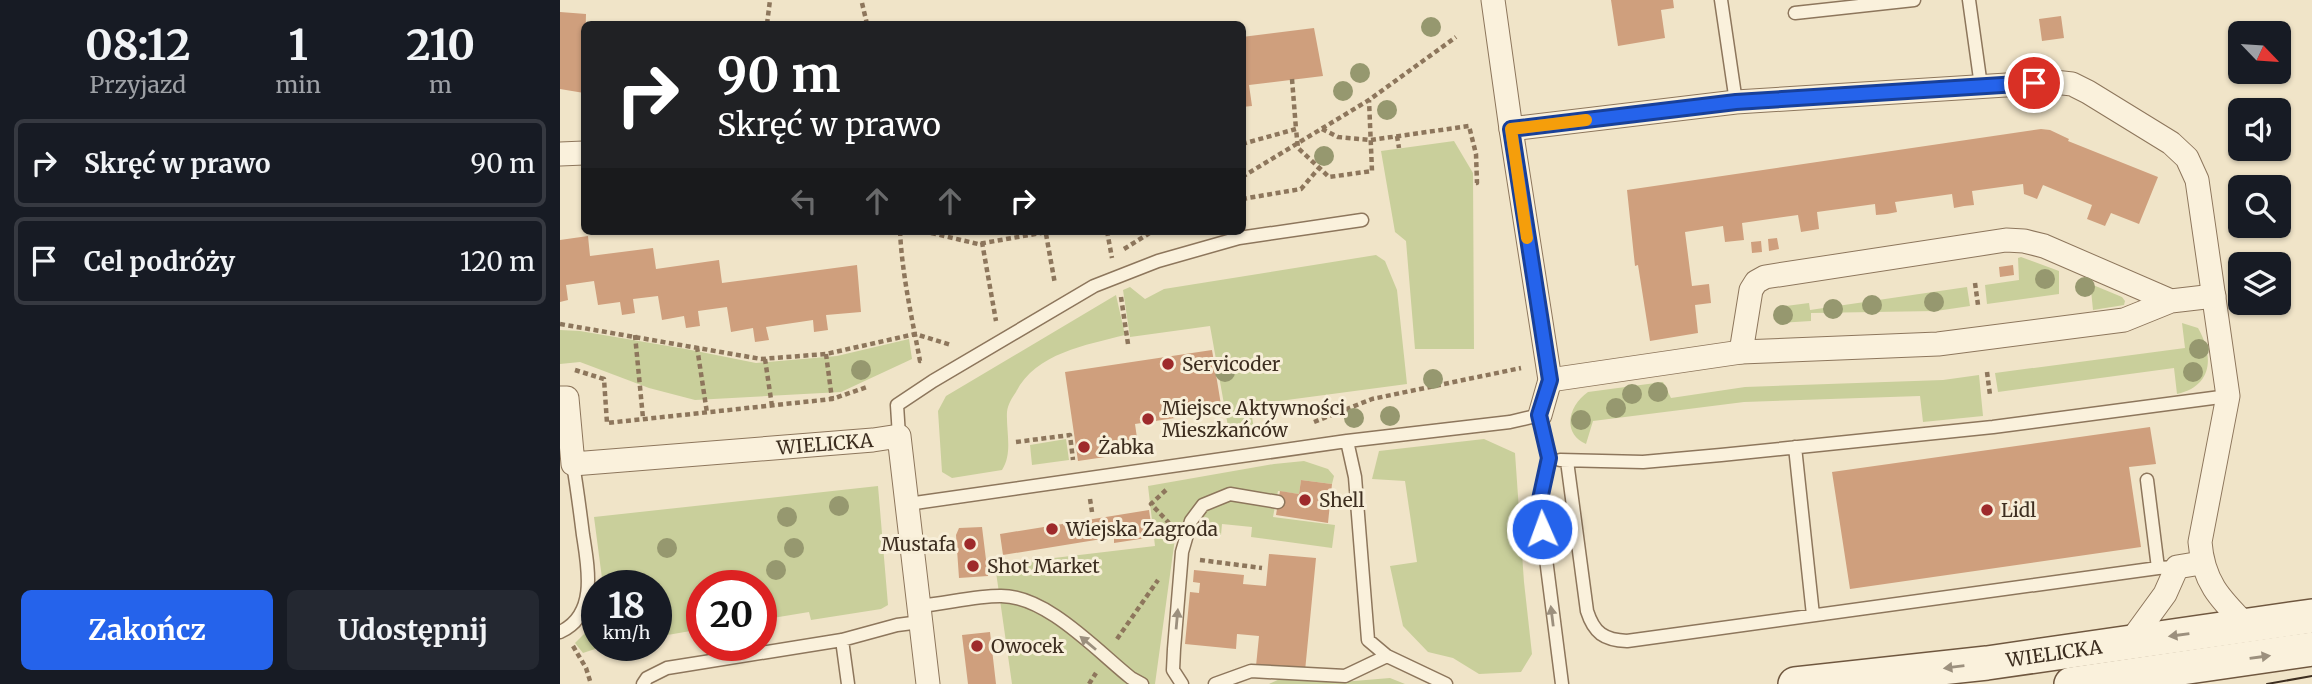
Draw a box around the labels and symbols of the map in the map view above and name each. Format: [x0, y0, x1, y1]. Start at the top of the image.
north arrow [2228, 21, 2291, 84]
pin [2004, 53, 2064, 113]
place label: Servicoder [1182, 352, 1281, 376]
marker: Servicoder [1160, 356, 1176, 372]
place label: Miejsce Aktywności Mieszkańców [1162, 396, 1345, 442]
marker: Miejsce Aktywności Mieszkańców [1140, 411, 1156, 427]
street label: WIELICKA [775, 428, 875, 460]
place label: Żabka [1098, 435, 1154, 459]
marker: Żabka [1076, 439, 1092, 455]
place label: Shell [1319, 488, 1364, 512]
marker: Shell [1297, 492, 1313, 508]
position arrow [1505, 492, 1579, 566]
place label: Lidl [2001, 498, 2036, 522]
marker: Lidl [1979, 502, 1995, 518]
place label: Wiejska Zagroda [1065, 517, 1218, 541]
marker: Wiejska Zagroda [1044, 521, 1060, 537]
place label: Mustafa [881, 532, 956, 556]
marker: Mustafa [962, 536, 978, 552]
place label: Shot Market [987, 554, 1100, 578]
marker: Shot Market [965, 558, 981, 574]
speed limit sign: 20 [686, 570, 777, 661]
one-way arrow [1547, 605, 1558, 627]
one-way arrow [1172, 607, 1183, 629]
one-way arrow [2168, 630, 2190, 641]
place label: Owocek [991, 634, 1064, 658]
street label: WIELICKA [2004, 634, 2104, 672]
one-way arrow [1079, 635, 1097, 650]
marker: Owocek [969, 638, 985, 654]
one-way arrow [2249, 651, 2271, 662]
one-way arrow [1942, 661, 1964, 672]

